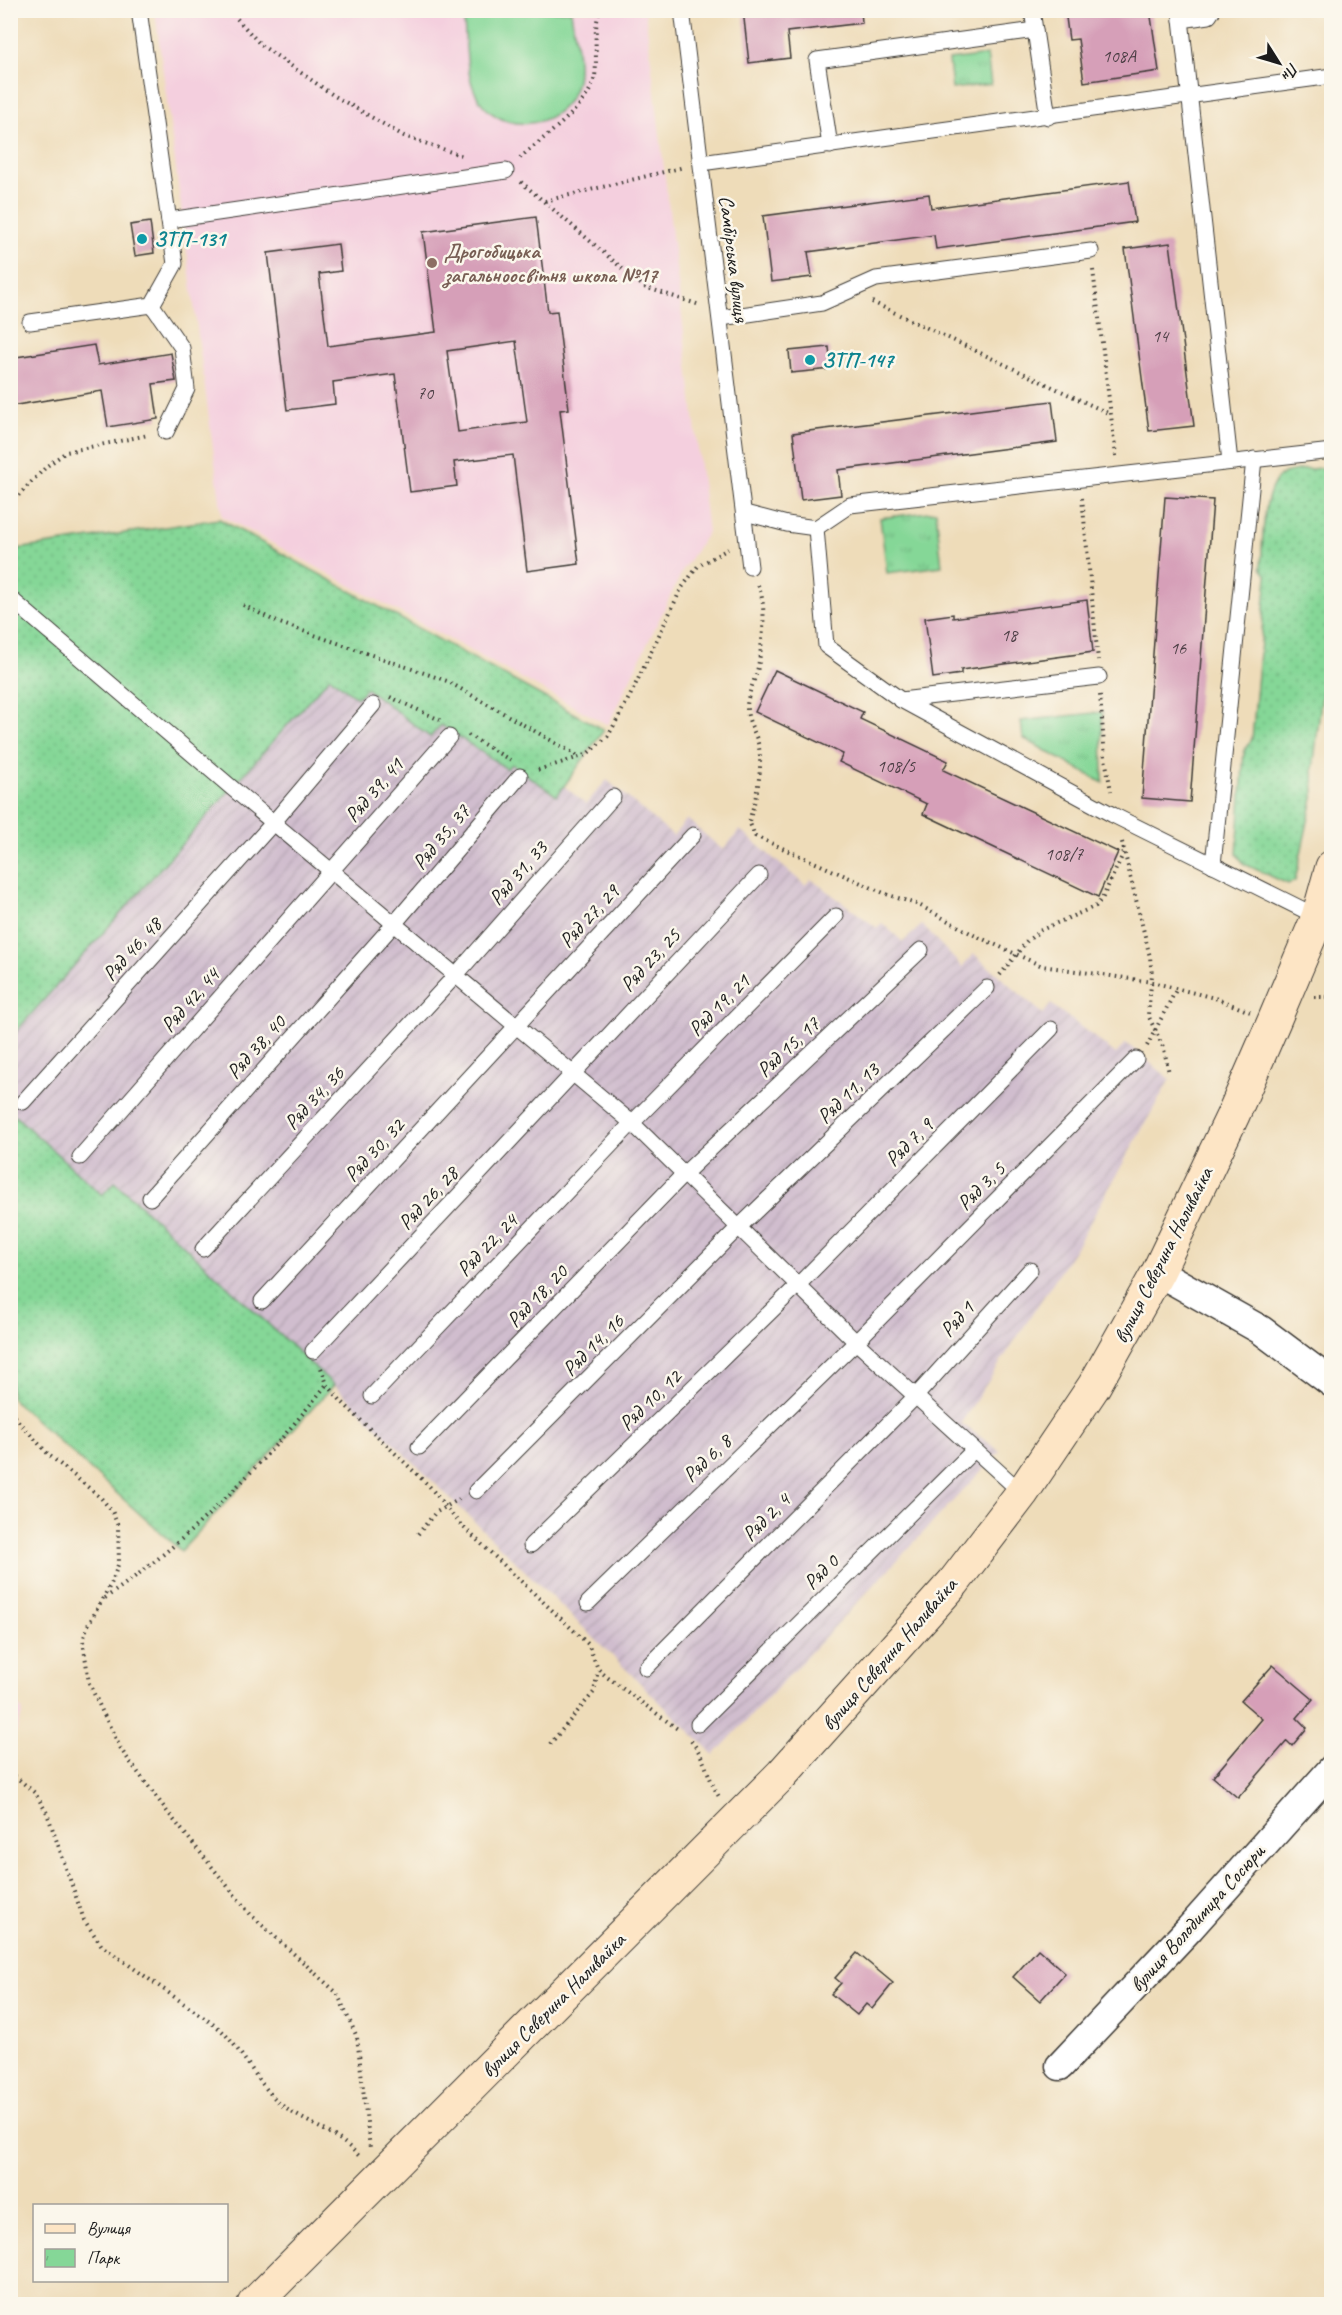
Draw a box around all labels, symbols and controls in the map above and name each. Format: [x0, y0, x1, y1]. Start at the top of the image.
north arrow [1249, 33, 1309, 93]
house number: 108А [1102, 45, 1137, 67]
text: Пн [1277, 59, 1303, 85]
street label: Самбірська вулиця [713, 194, 755, 325]
place label: ЗТП-131 [154, 226, 228, 252]
marker: ЗТП-131 [135, 232, 149, 246]
place label: Дрогобицька загальноосвітня школа №17 [441, 238, 660, 289]
marker: Дрогобицька загальноосвітня школа №17 [425, 256, 439, 270]
house number: 14 [1152, 325, 1170, 347]
place label: ЗТП-147 [822, 347, 896, 373]
marker: ЗТП-147 [803, 353, 817, 367]
house number: 70 [417, 382, 435, 404]
house number: 18 [1001, 624, 1019, 646]
house number: 16 [1170, 637, 1187, 659]
street label: Ряд 39, 41 [339, 751, 410, 828]
house number: 108/5 [877, 755, 916, 777]
street label: Ряд 35, 37 [406, 798, 477, 875]
street label: Ряд 31, 33 [483, 834, 554, 911]
house number: 108/7 [1045, 843, 1084, 865]
street label: Ряд 27, 29 [553, 878, 626, 953]
street label: Ряд 46, 48 [97, 910, 169, 986]
street label: Ряд 23, 25 [614, 922, 687, 997]
street label: Ряд 42, 44 [155, 961, 227, 1038]
street label: Ряд 19, 21 [683, 968, 756, 1041]
street label: Ряд 38, 40 [221, 1009, 292, 1084]
street label: Ряд 15, 17 [751, 1010, 826, 1083]
street label: Ряд 11, 13 [811, 1056, 886, 1129]
street label: Ряд 34, 36 [278, 1061, 350, 1135]
street label: Ряд 7, 9 [879, 1111, 940, 1172]
street label: Ряд 30, 32 [338, 1112, 411, 1187]
street label: Ряд 3, 5 [951, 1155, 1012, 1216]
street label: Ряд 26, 28 [392, 1159, 465, 1235]
street label: вулиця Северина Наливайка [1107, 1161, 1219, 1347]
street label: Ряд 22, 24 [451, 1206, 525, 1282]
street label: Ряд 18, 20 [501, 1258, 574, 1333]
street label: Ряд 1 [934, 1295, 981, 1342]
street label: Ряд 14, 16 [557, 1308, 630, 1381]
street label: Ряд 10, 12 [613, 1363, 688, 1436]
street label: Ряд 6, 8 [677, 1427, 739, 1487]
street label: Ряд 2, 4 [736, 1486, 797, 1547]
street label: Ряд 0 [798, 1548, 845, 1595]
street label: вулиця Северина Наливайка [816, 1571, 964, 1736]
street label: вулиця Володимира Сосюри [1124, 1838, 1271, 1997]
street label: вулиця Северина Наливайка [475, 1926, 632, 2083]
legend [33, 2204, 228, 2282]
text: Вулиця [87, 2217, 131, 2239]
text: Парк [87, 2247, 121, 2269]

